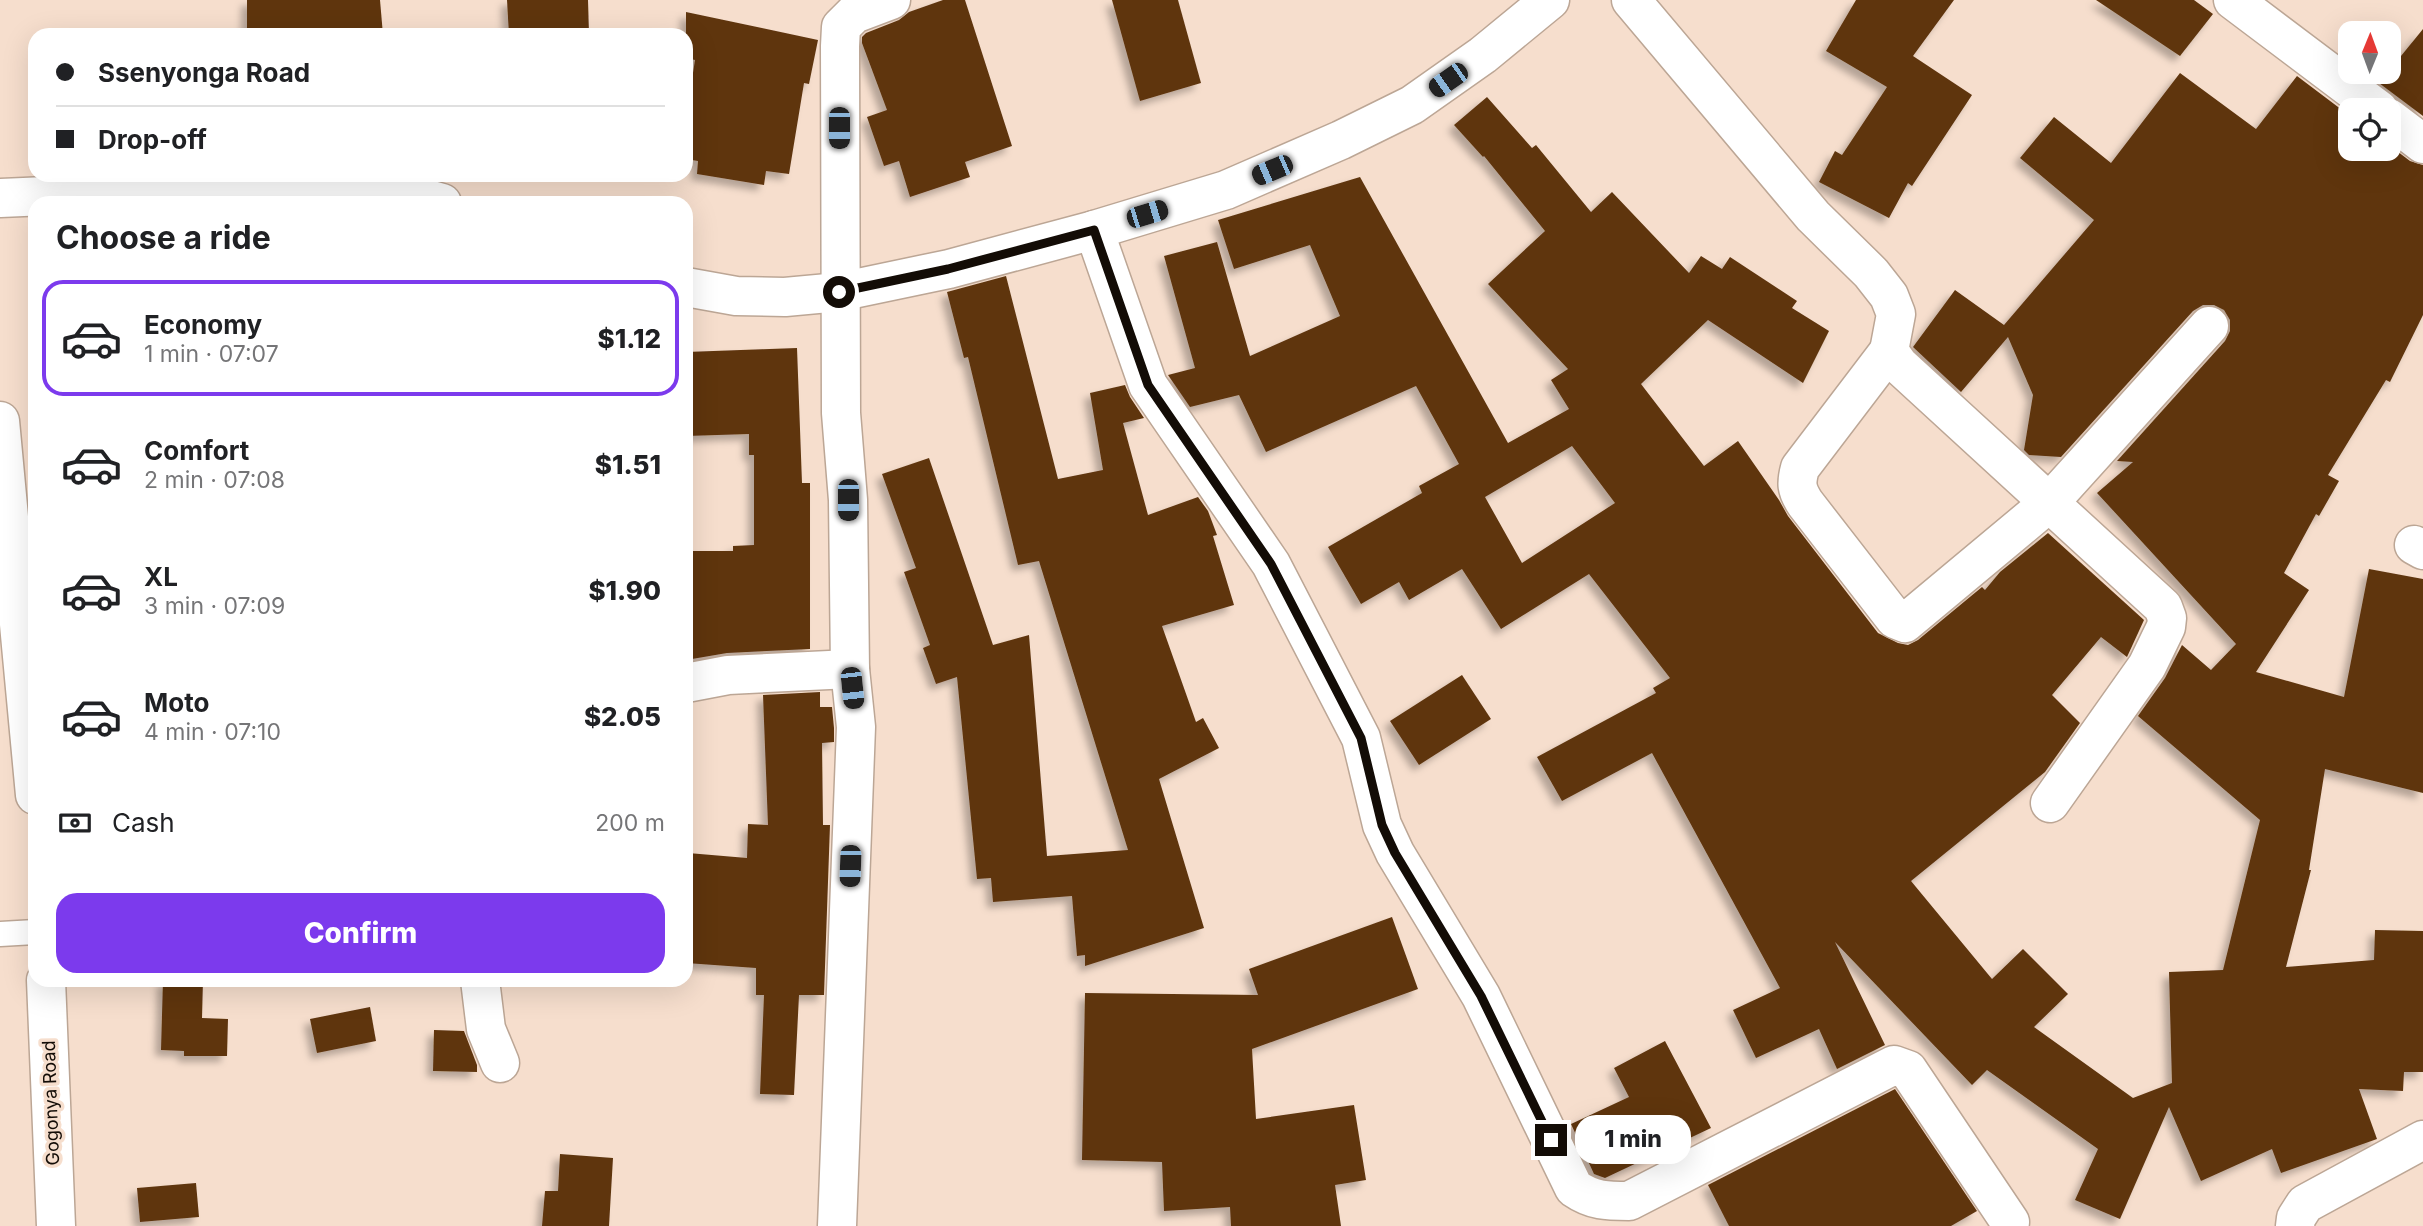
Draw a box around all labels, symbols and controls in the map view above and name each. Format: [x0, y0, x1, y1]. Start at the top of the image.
north arrow [2338, 21, 2401, 84]
map controls [2338, 21, 2401, 161]
text: Ssenyonga Road [98, 57, 310, 88]
car [1425, 59, 1472, 101]
button: locate [2338, 98, 2401, 161]
car [829, 107, 850, 149]
text: Drop-off [98, 124, 207, 155]
car [1249, 152, 1296, 188]
car [1124, 198, 1171, 230]
text: Choose a ride [56, 218, 271, 257]
route start [823, 276, 855, 308]
icon: car [60, 307, 123, 370]
text: Economy [144, 309, 262, 340]
text: $1.12 [598, 323, 661, 354]
text: 1 min · 07:07 [144, 340, 279, 368]
icon: car [60, 433, 123, 496]
text: Comfort [144, 435, 249, 466]
text: $1.51 [595, 449, 661, 480]
text: 2 min · 07:08 [144, 466, 285, 494]
car [838, 479, 859, 521]
icon: car [60, 559, 123, 622]
text: XL [144, 561, 178, 592]
text: $1.90 [588, 575, 661, 606]
text: 3 min · 07:09 [144, 592, 285, 620]
car [840, 666, 865, 710]
icon: car [60, 685, 123, 748]
text: Moto [144, 687, 209, 718]
text: $2.05 [584, 701, 661, 732]
text: 4 min · 07:10 [144, 718, 281, 746]
icon: cash [56, 804, 94, 842]
text: Cash [112, 807, 175, 838]
text: 200 m [595, 809, 665, 837]
car [839, 845, 862, 887]
button: Confirm [56, 893, 665, 973]
street label: Gogonya Road [38, 1040, 63, 1166]
callout: 1 min [1576, 1116, 1691, 1164]
route end [1535, 1124, 1567, 1156]
text: 1 min [1604, 1125, 1662, 1153]

